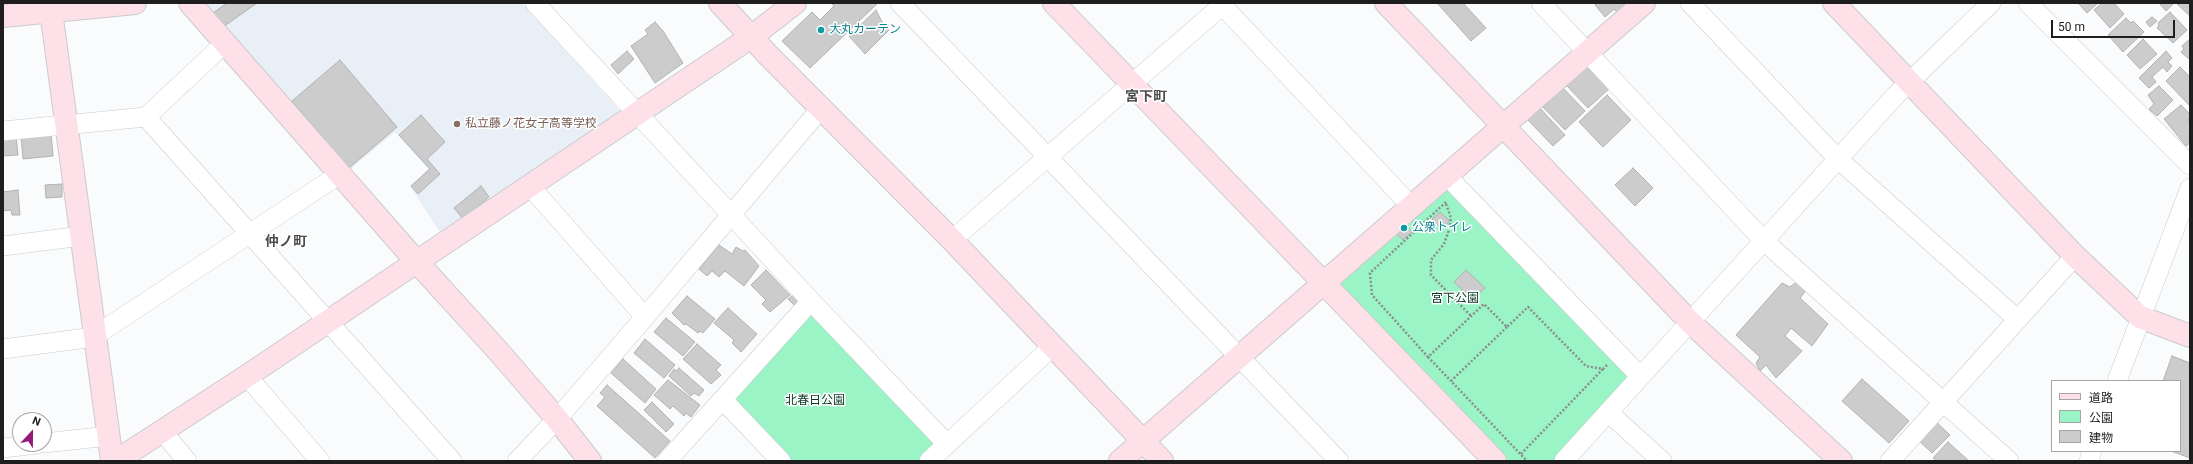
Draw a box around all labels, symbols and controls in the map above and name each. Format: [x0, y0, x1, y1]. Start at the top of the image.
scale bar [2053, 12, 2177, 38]
text: 50 m [2058, 20, 2085, 34]
place label: 大丸カーテン [829, 23, 901, 37]
marker: 大丸カーテン [816, 25, 826, 35]
district label: 宮下町 [1125, 89, 1167, 105]
place label: 私立藤ノ花女子高等学校 [465, 117, 597, 131]
marker: 私立藤ノ花女子高等学校 [452, 119, 462, 129]
place label: 公衆トイレ [1412, 221, 1472, 235]
marker: 公衆トイレ [1399, 223, 1409, 233]
district label: 仲ノ町 [265, 234, 307, 250]
park label: 宮下公園 [1431, 292, 1479, 306]
legend [2051, 380, 2181, 452]
text: 道路 [2089, 391, 2113, 405]
park label: 北春日公園 [785, 394, 845, 408]
text: 公園 [2089, 411, 2113, 425]
north arrow [12, 412, 52, 452]
text: N [30, 414, 42, 429]
text: 建物 [2089, 431, 2113, 445]

